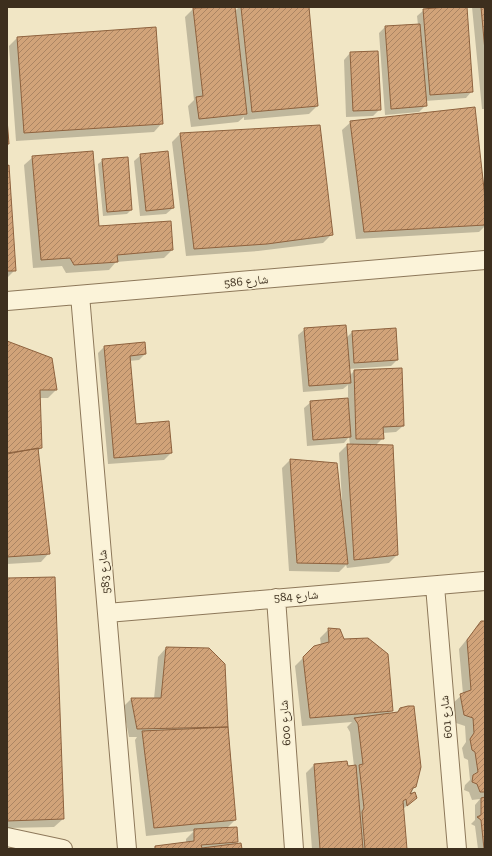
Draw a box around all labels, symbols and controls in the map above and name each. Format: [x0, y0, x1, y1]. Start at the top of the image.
street label: شارع 586 [223, 272, 269, 291]
street label: شارع 583 [95, 549, 114, 595]
street label: شارع 584 [273, 587, 319, 606]
street label: شارع 601 [437, 695, 456, 739]
street label: شارع 600 [276, 700, 295, 746]

